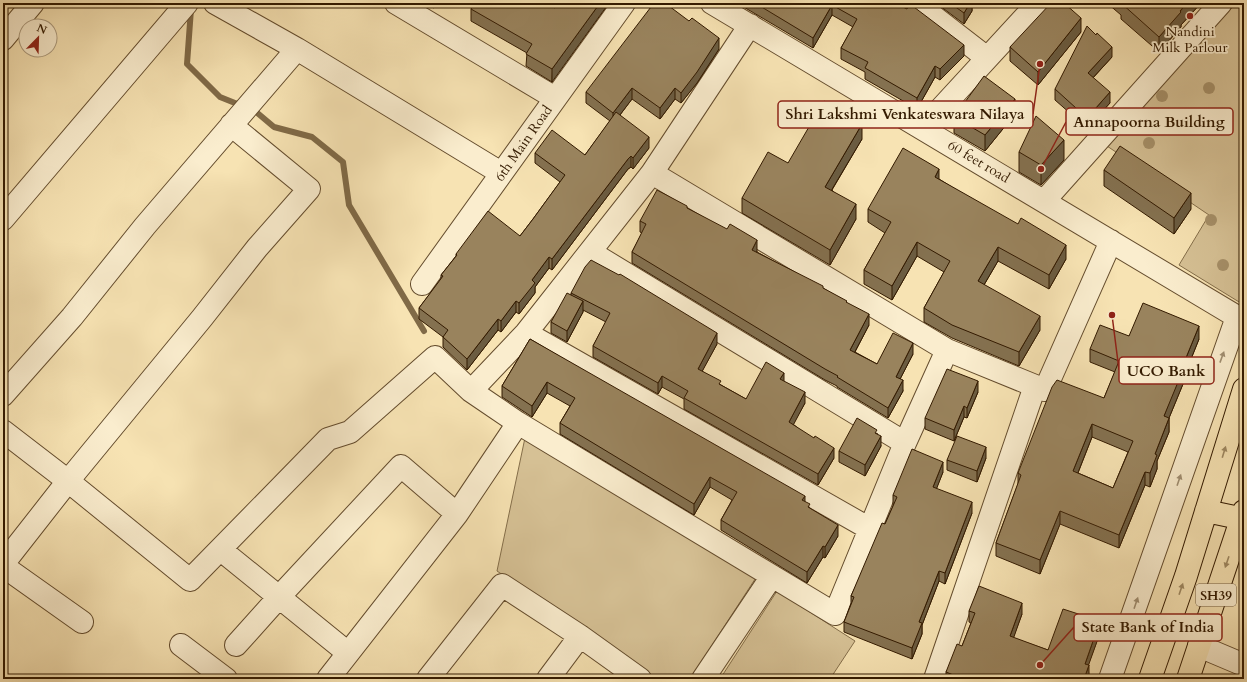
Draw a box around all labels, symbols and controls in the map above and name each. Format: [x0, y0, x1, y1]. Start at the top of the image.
marker: Nandini Milk Parlour [1185, 11, 1195, 21]
north arrow [18, 18, 58, 58]
text: N [34, 20, 49, 38]
place label: Nandini Milk Parlour [1152, 22, 1229, 57]
street label: 6th Main Road [490, 101, 557, 185]
callout: Shri Lakshmi Venkateswara Nilaya [778, 101, 1033, 128]
text: Shri Lakshmi Venkateswara Nilaya [785, 104, 1025, 124]
callout: Annapoorna Building [1066, 108, 1233, 135]
text: Annapoorna Building [1073, 112, 1225, 132]
street label: 60 feet road [944, 135, 1014, 188]
one-way arrow [1220, 351, 1226, 363]
callout: UCO Bank [1119, 357, 1214, 384]
text: UCO Bank [1127, 361, 1206, 381]
one-way arrow [1222, 445, 1228, 457]
one-way arrow [1177, 473, 1183, 485]
one-way arrow [1224, 556, 1230, 568]
one-way arrow [1179, 583, 1185, 595]
road number: SH39 [1196, 584, 1236, 606]
one-way arrow [1134, 596, 1140, 608]
callout: State Bank of India [1074, 614, 1222, 641]
text: State Bank of India [1082, 617, 1215, 637]

